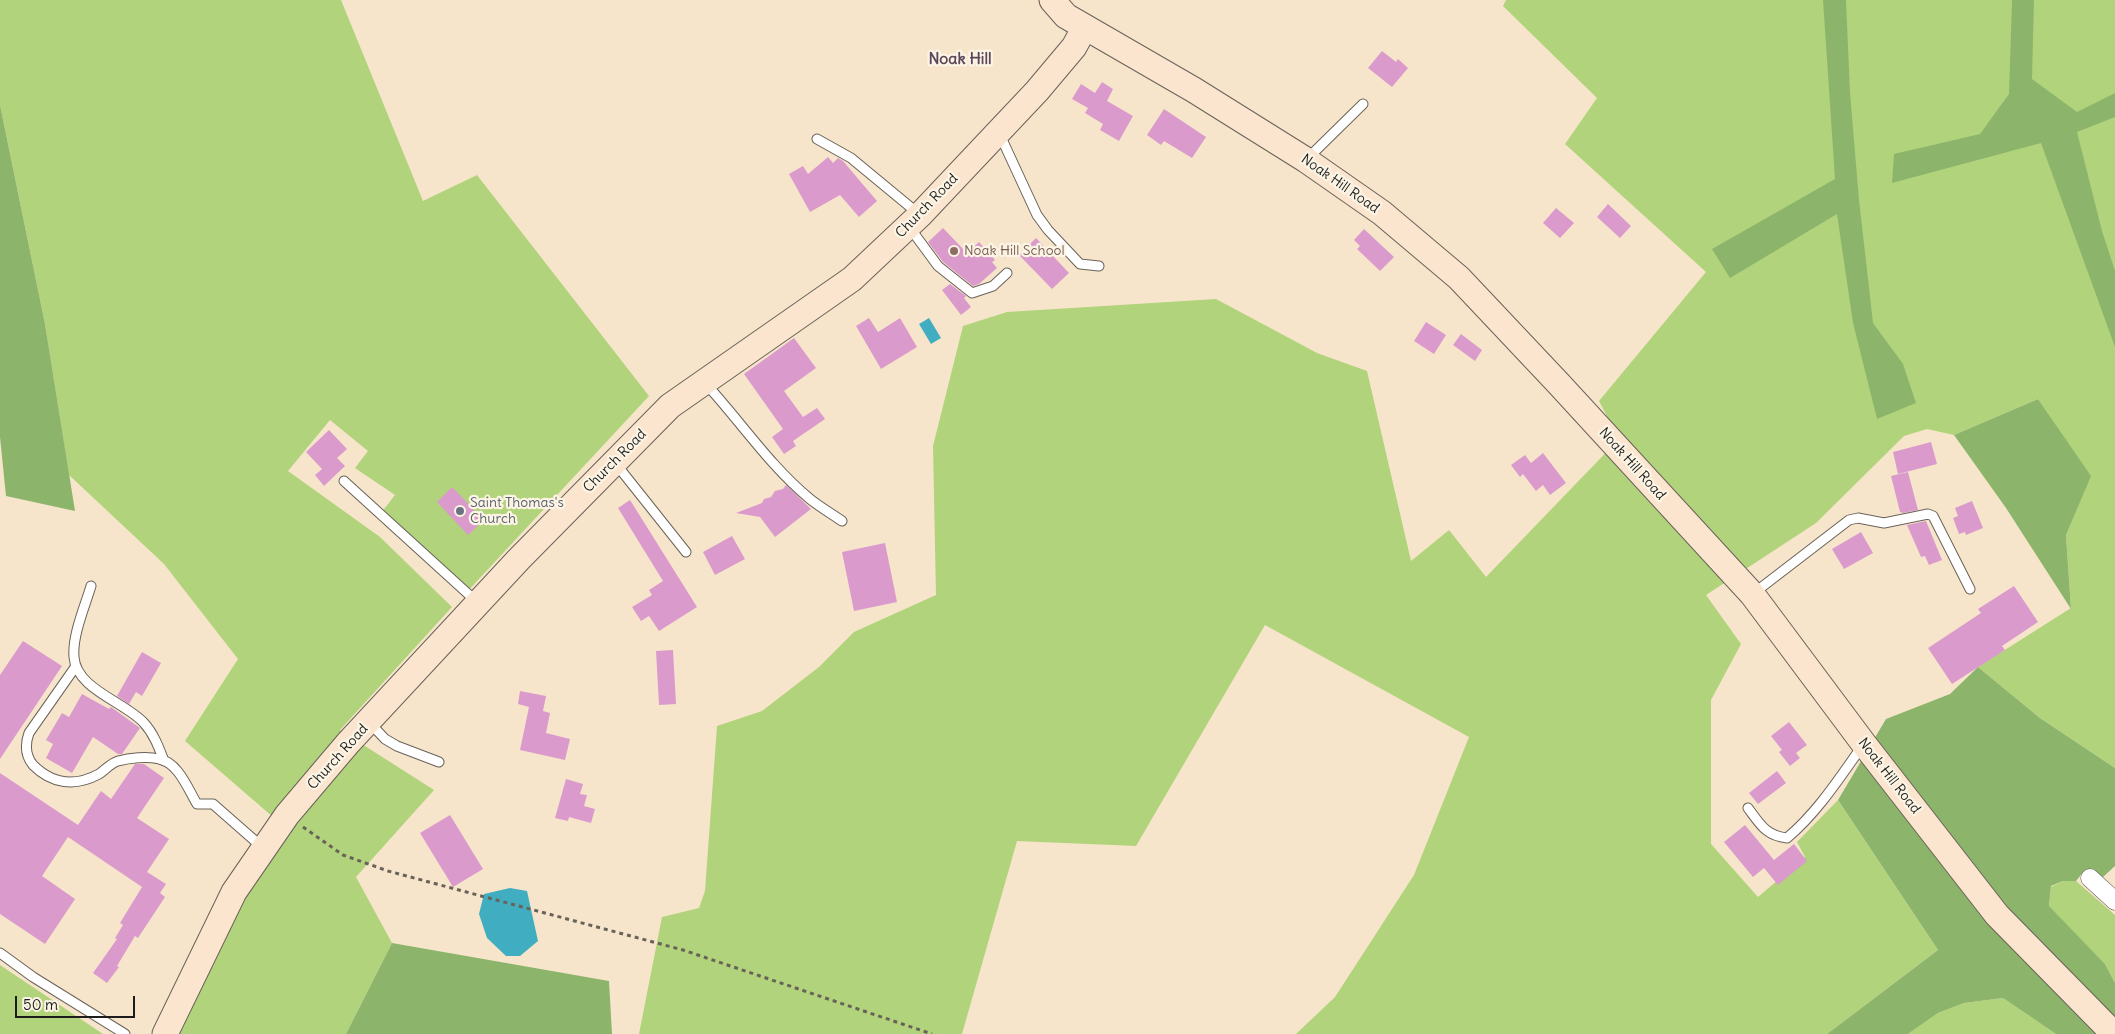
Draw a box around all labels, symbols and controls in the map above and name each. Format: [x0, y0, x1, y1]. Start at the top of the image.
district label: Noak Hill [928, 49, 992, 69]
street label: Noak Hill Road [1298, 151, 1382, 217]
street label: Church Road [892, 171, 962, 241]
place label: Noak Hill School [964, 243, 1065, 259]
marker: Noak Hill School [948, 245, 960, 257]
street label: Noak Hill Road [1595, 424, 1669, 504]
street label: Church Road [580, 426, 650, 496]
place label: Saint Thomas's Church [470, 495, 564, 528]
marker: Saint Thomas's Church [454, 505, 466, 517]
street label: Church Road [304, 721, 372, 793]
street label: Noak Hill Road [1854, 735, 1924, 817]
scale bar [18, 986, 138, 1018]
text: 50 m [23, 995, 58, 1014]

